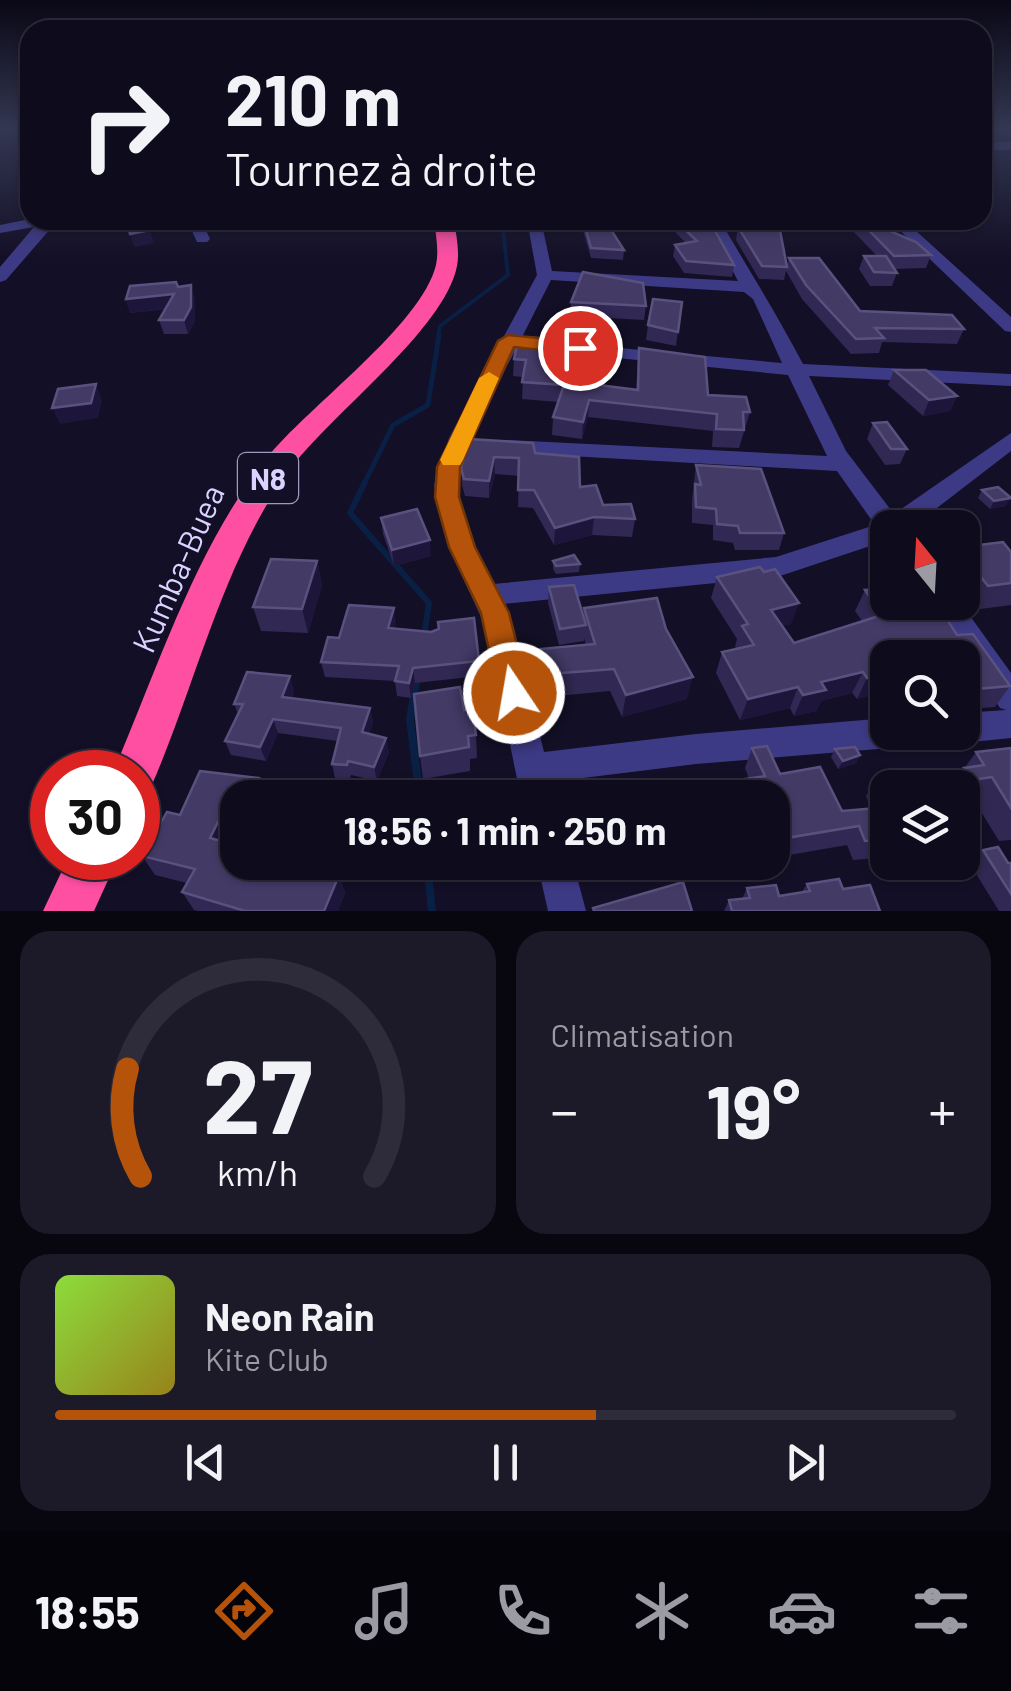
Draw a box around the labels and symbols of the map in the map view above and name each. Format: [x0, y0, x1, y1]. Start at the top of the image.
pin [538, 306, 623, 391]
road number: N8 [238, 453, 298, 503]
street label: Kumba-Buea [123, 478, 231, 658]
north arrow [870, 510, 980, 620]
position arrow [462, 641, 566, 745]
speed limit sign: 30 [30, 750, 160, 880]

